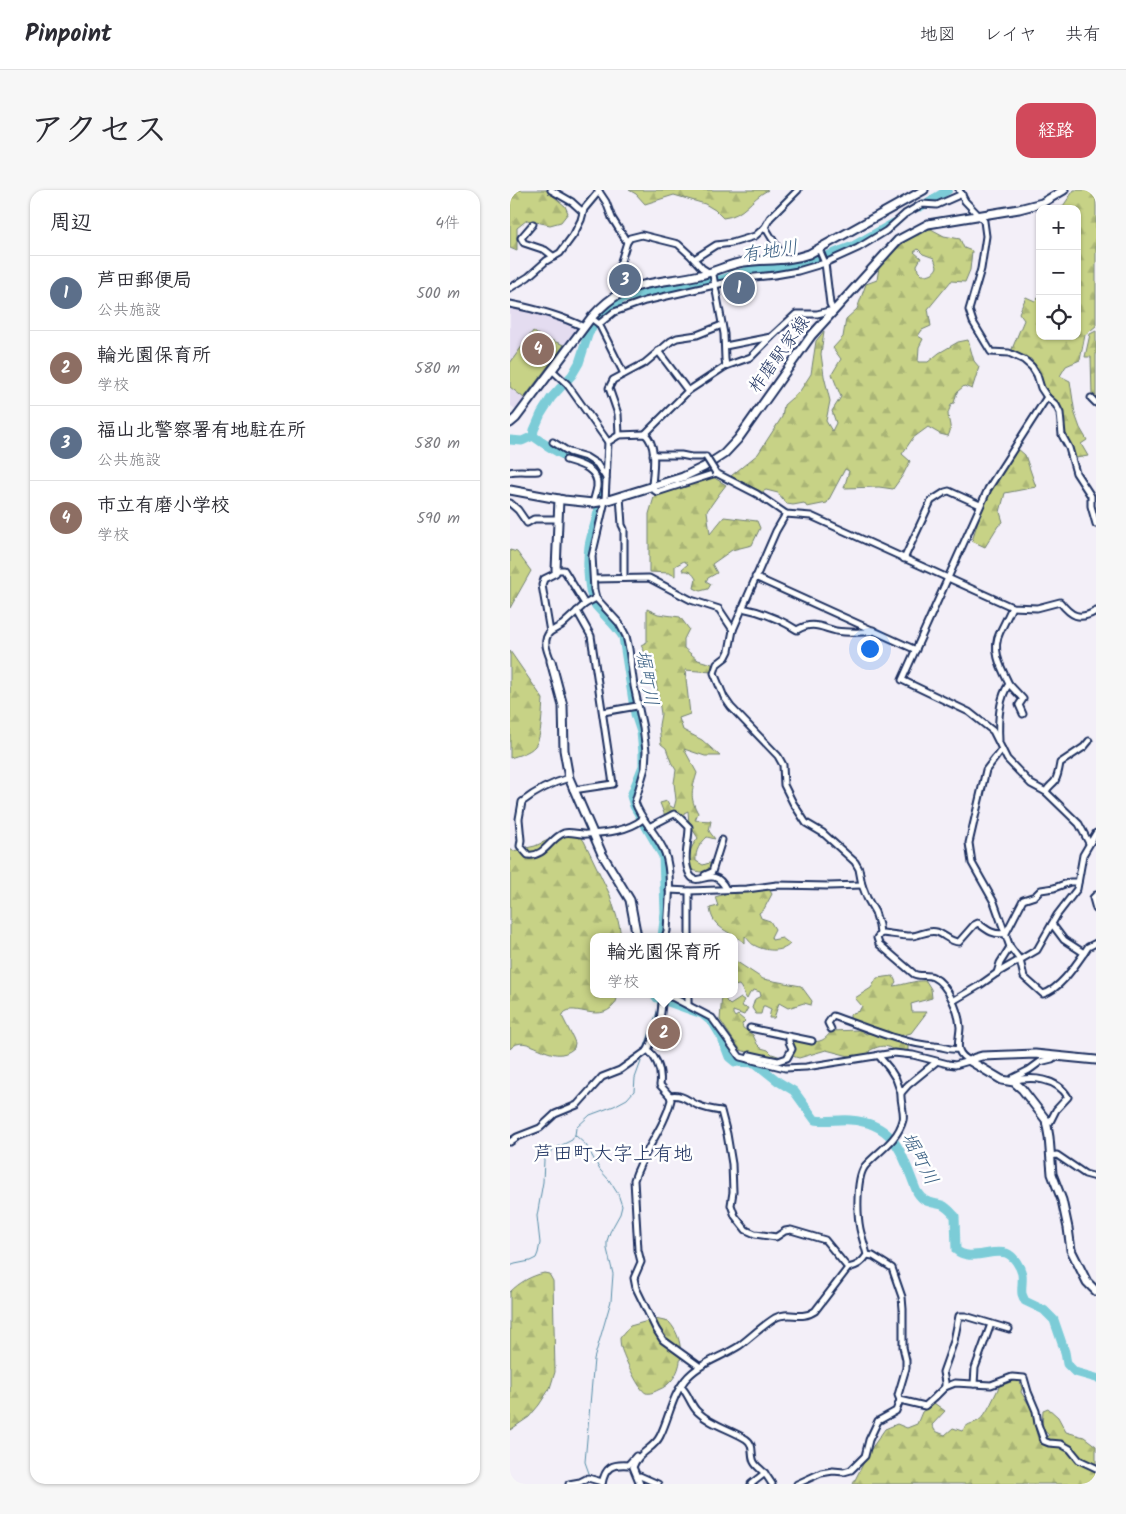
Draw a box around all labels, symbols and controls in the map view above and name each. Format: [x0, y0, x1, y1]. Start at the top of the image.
text: Pinpoint [25, 15, 112, 54]
text: 地図 [920, 21, 956, 50]
text: レイヤ [984, 21, 1037, 50]
text: 共有 [1065, 21, 1101, 50]
button: 経路 [1016, 103, 1096, 158]
text: アクセス [30, 104, 168, 160]
map controls [1036, 205, 1081, 340]
button: + [1036, 205, 1081, 250]
text: 周辺 [50, 207, 92, 240]
text: 4件 [435, 211, 460, 236]
water label: 有地川 [739, 233, 801, 271]
button: − [1036, 250, 1081, 295]
pin: 3 [609, 261, 641, 299]
text: 芦田郵便局 [97, 266, 192, 296]
pin: 1 [723, 269, 755, 307]
text: 1 [64, 281, 68, 306]
text: 500 m [416, 281, 460, 306]
button: locate [1036, 295, 1081, 340]
text: 公共施設 [97, 298, 161, 323]
street label: 柞磨駅家線 [742, 310, 818, 400]
pin: 4 [522, 330, 554, 368]
text: 輪光園保育所 [97, 341, 211, 371]
text: 2 [61, 356, 71, 381]
text: 580 m [415, 356, 460, 381]
text: 学校 [97, 373, 129, 398]
text: 福山北警察署有地駐在所 [97, 416, 306, 446]
text: 3 [62, 431, 70, 456]
text: 580 m [415, 431, 460, 456]
text: 公共施設 [97, 448, 161, 473]
text: 市立有磨小学校 [97, 491, 230, 521]
text: 4 [62, 506, 70, 531]
text: 590 m [416, 506, 460, 531]
text: 学校 [97, 523, 129, 548]
your location [857, 636, 883, 662]
water label: 堀町川 [626, 647, 666, 709]
popup [590, 933, 738, 998]
text: 輪光園保育所 [607, 938, 721, 968]
text: 学校 [607, 970, 639, 995]
pin: 2 [648, 1014, 680, 1052]
water label: 堀町川 [892, 1127, 946, 1191]
district label: 芦田町大字上有地 [533, 1139, 693, 1171]

